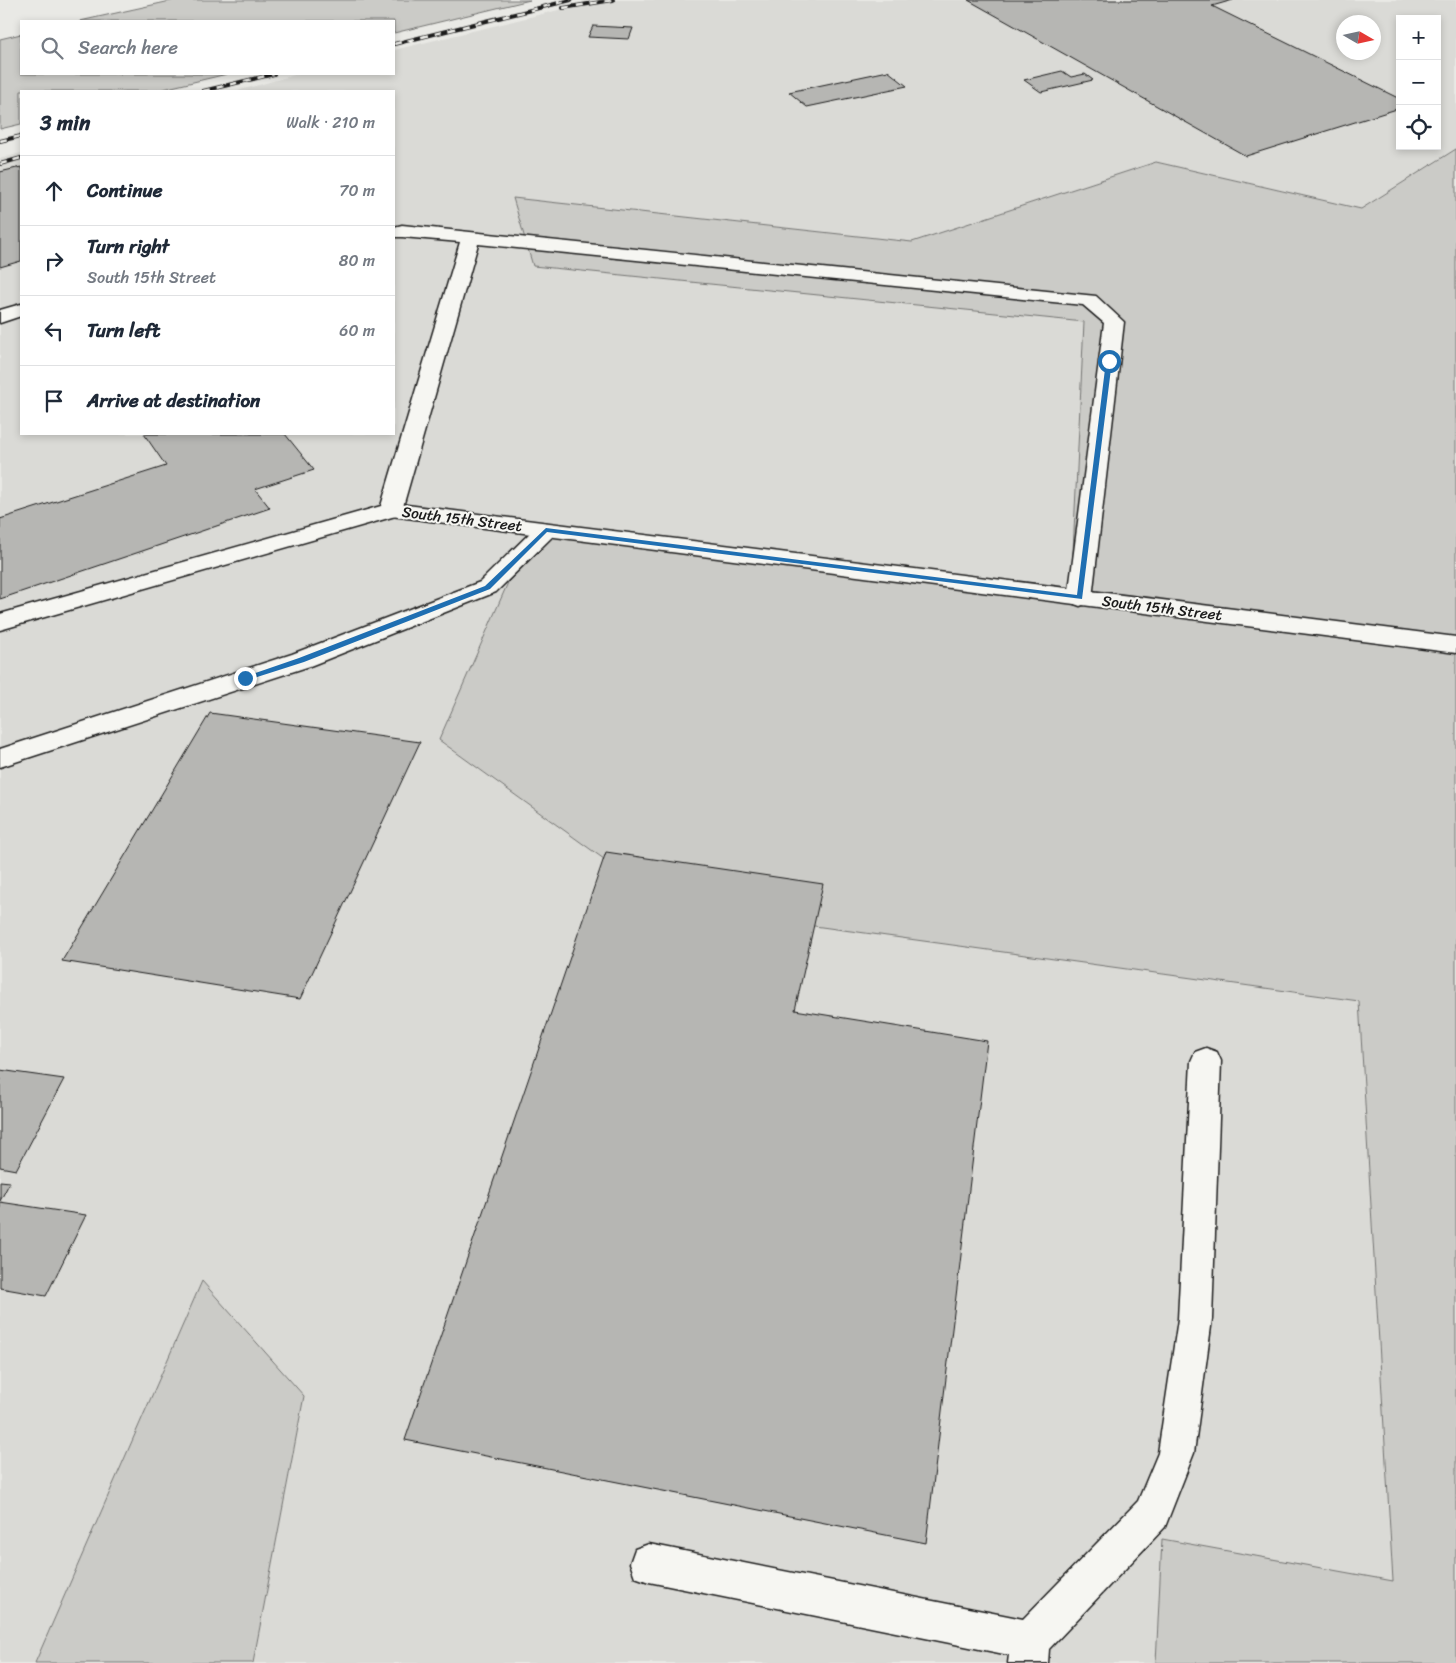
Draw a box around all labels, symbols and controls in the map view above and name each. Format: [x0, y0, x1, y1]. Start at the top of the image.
north arrow [1336, 15, 1381, 60]
map controls [1396, 15, 1441, 150]
button: + [1396, 15, 1441, 60]
search box [20, 20, 395, 75]
text: Search here [78, 31, 178, 64]
icon: search [38, 34, 66, 62]
button: − [1396, 60, 1441, 105]
text: 3 min [40, 104, 90, 142]
button: locate [1396, 105, 1441, 150]
text: Walk · 210 m [286, 108, 375, 137]
text: Continue [87, 174, 163, 207]
text: 70 m [339, 176, 375, 205]
icon: ahead [40, 177, 68, 205]
text: Turn right [87, 230, 169, 263]
text: 80 m [339, 246, 375, 275]
icon: right [40, 247, 68, 275]
text: South 15th Street [87, 263, 216, 292]
text: Turn left [87, 314, 160, 347]
text: 60 m [339, 316, 375, 345]
icon: left [40, 317, 68, 345]
route start [1098, 350, 1121, 373]
text: Arrive at destination [87, 384, 260, 417]
icon: arrive [40, 387, 68, 415]
street label: South 15th Street [400, 499, 524, 539]
street label: South 15th Street [1100, 588, 1224, 628]
route end [234, 667, 257, 690]

